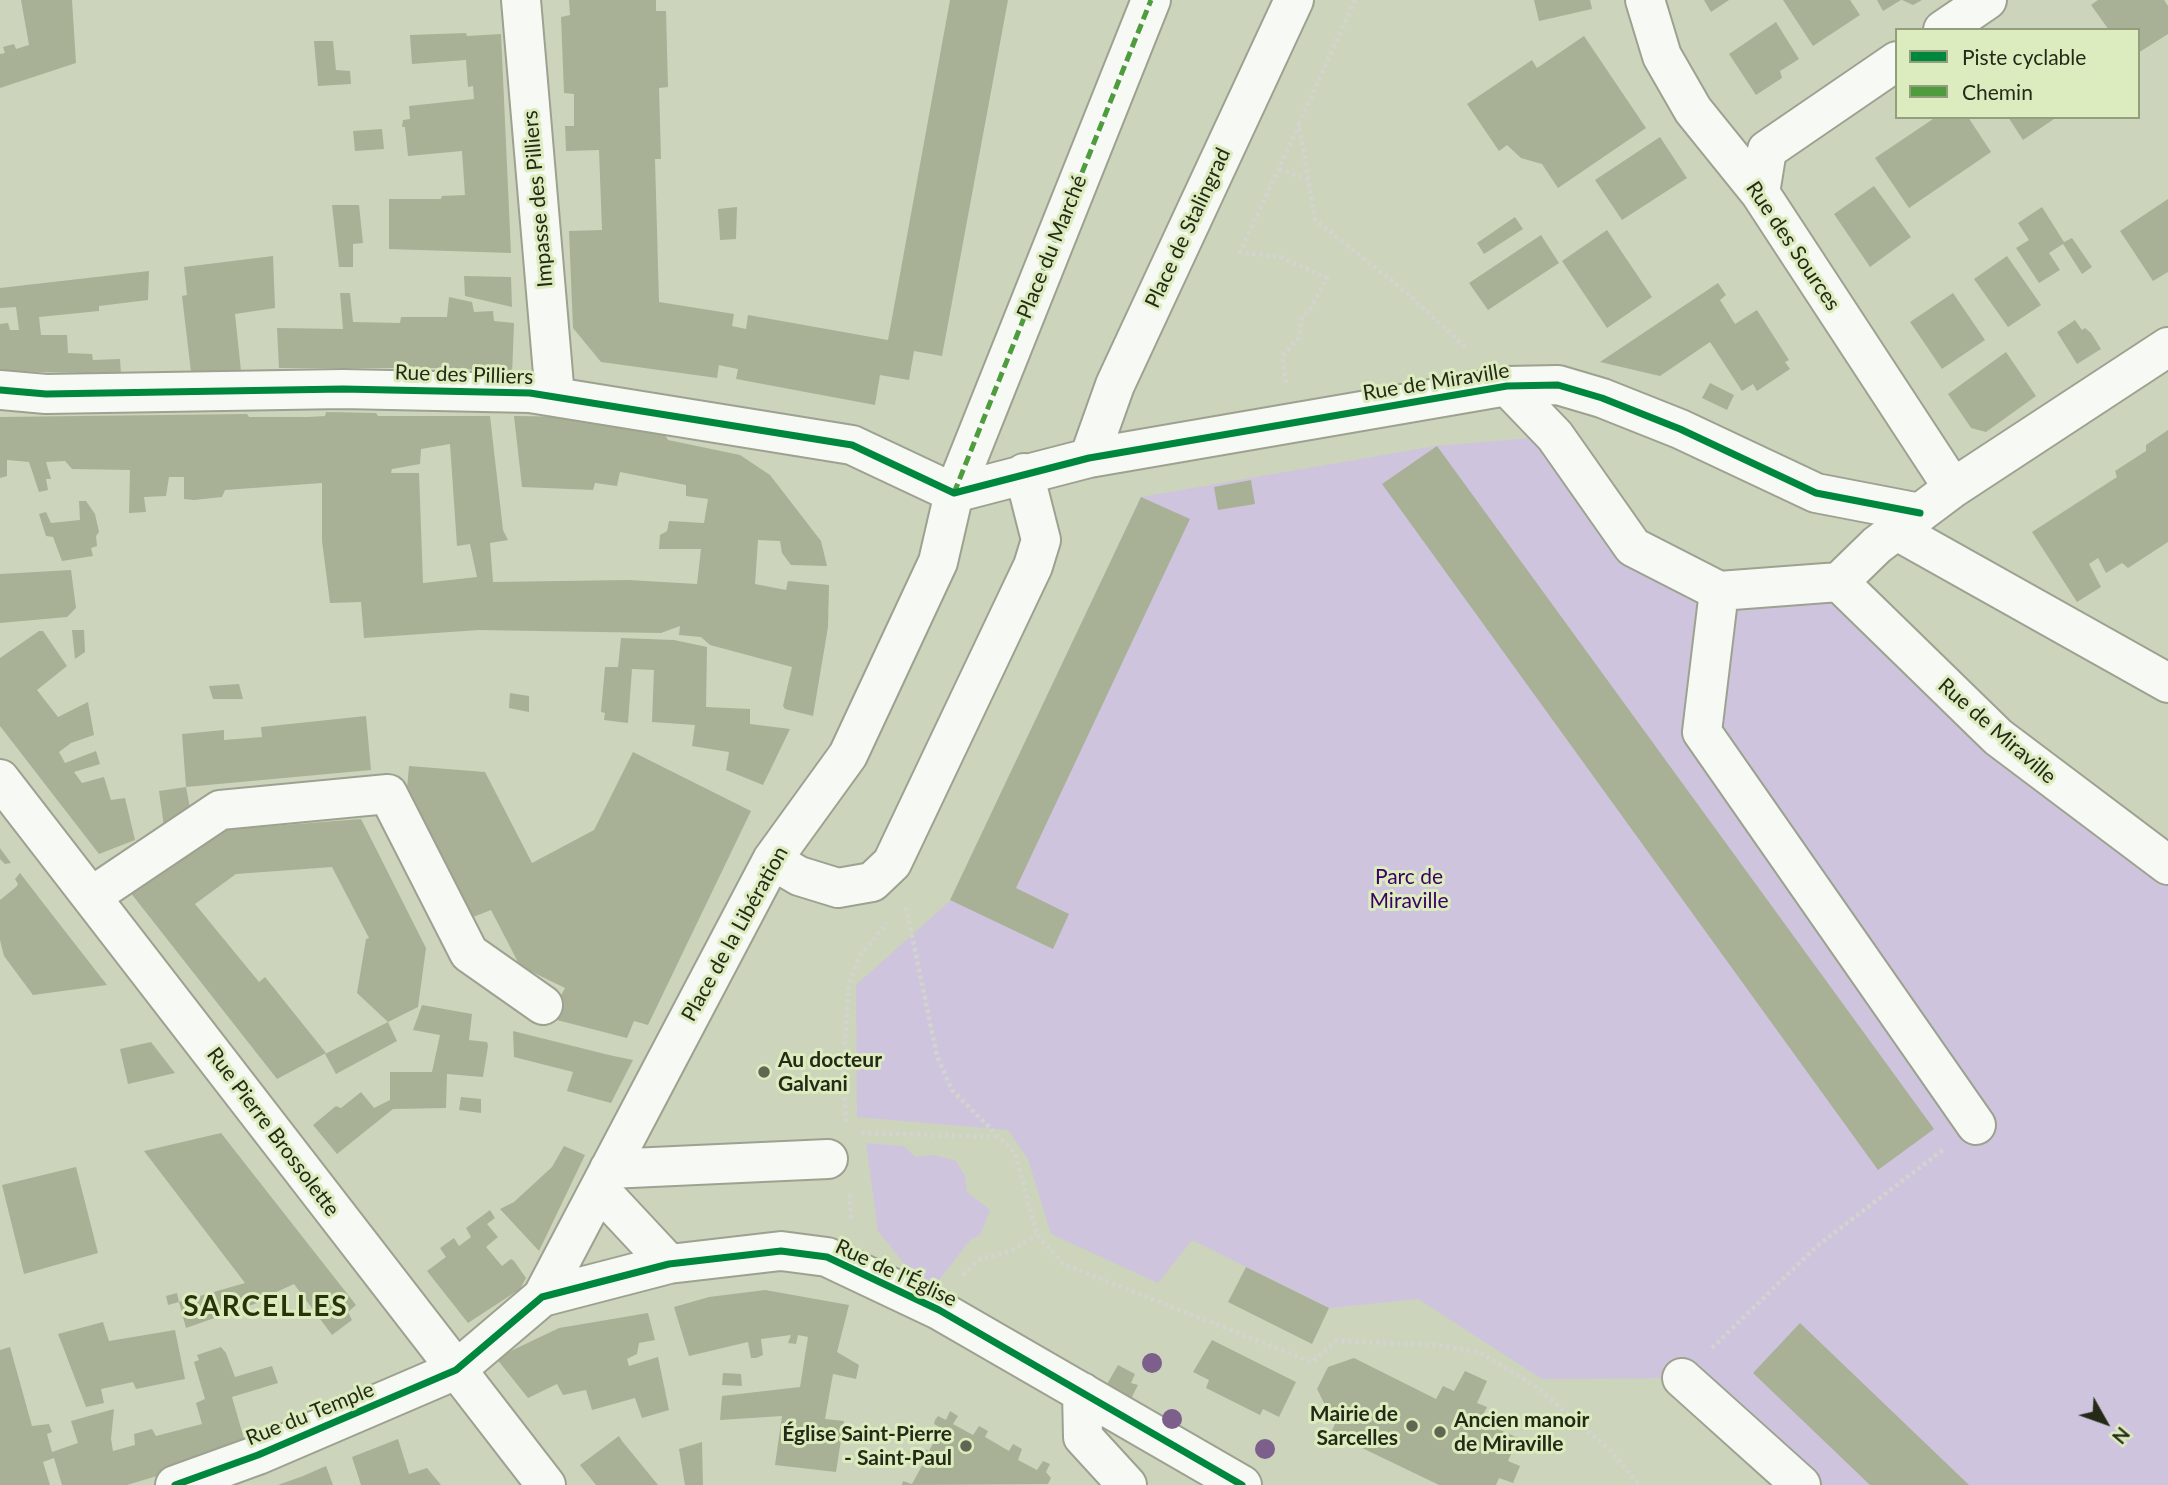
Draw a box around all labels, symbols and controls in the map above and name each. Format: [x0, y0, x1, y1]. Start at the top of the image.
legend [1895, 28, 2140, 119]
text: Piste cyclable [1962, 44, 2086, 69]
text: Chemin [1962, 79, 2033, 104]
street label: Impasse des Pilliers [518, 110, 558, 288]
street label: Place de Stalingrad [1140, 144, 1236, 312]
street label: Place du Marché [1012, 171, 1092, 323]
street label: Rue des Sources [1741, 177, 1845, 315]
street label: Rue de Miraville [1361, 358, 1511, 406]
street label: Rue des Pilliers [394, 360, 534, 390]
street label: Rue de Miraville [1933, 673, 2061, 789]
street label: Place de la Libération [676, 842, 794, 1026]
park label: Parc de Miraville [1370, 864, 1448, 914]
street label: Rue Pierre Brossolette [201, 1043, 345, 1221]
place label: Au docteur Galvani [778, 1047, 882, 1097]
marker: Au docteur Galvani [756, 1064, 772, 1080]
street label: Rue de l'Église [831, 1234, 961, 1312]
district label: SARCELLES [184, 1290, 348, 1324]
street label: Rue du Temple [242, 1377, 378, 1451]
north arrow [2070, 1387, 2140, 1457]
place label: Mairie de Sarcelles [1310, 1401, 1398, 1451]
place label: Ancien manoir de Miraville [1454, 1407, 1589, 1457]
marker: Mairie de Sarcelles [1404, 1418, 1420, 1434]
place label: Église Saint-Pierre - Saint-Paul [782, 1421, 952, 1471]
text: N [2108, 1423, 2135, 1449]
marker: Ancien manoir de Miraville [1432, 1424, 1448, 1440]
marker: Église Saint-Pierre - Saint-Paul [958, 1438, 974, 1454]

